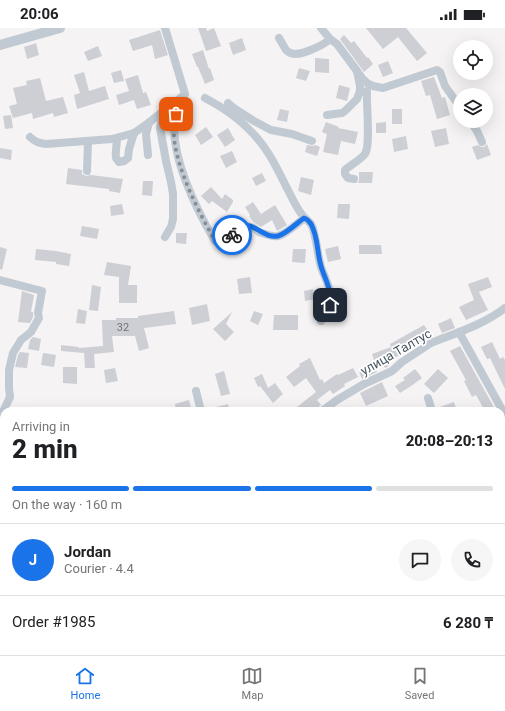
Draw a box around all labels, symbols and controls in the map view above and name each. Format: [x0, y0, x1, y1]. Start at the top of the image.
text: 20:06 [20, 5, 59, 23]
map controls [453, 40, 493, 128]
button: locate [453, 40, 493, 80]
button: layers [453, 88, 493, 128]
pin [159, 97, 193, 131]
icon: bag [165, 103, 187, 125]
courier [212, 215, 252, 255]
icon: bike [221, 224, 243, 246]
pin [313, 288, 347, 322]
icon: home [319, 294, 341, 316]
house number: 32 [117, 321, 129, 334]
street label: улица Талтус [358, 326, 434, 378]
text: Arriving in [12, 419, 70, 434]
text: 20:08–20:13 [406, 432, 493, 450]
text: 2 min [12, 434, 78, 464]
text: On the way · 160 m [12, 497, 122, 512]
button: chat [399, 539, 441, 581]
button: phone [451, 539, 493, 581]
text: Jordan [64, 543, 111, 561]
text: J [29, 551, 37, 569]
text: Courier · 4.4 [64, 561, 134, 576]
text: Order #1985 [12, 613, 95, 631]
text: 6 280 ₸ [443, 614, 493, 632]
tab: Home [71, 665, 100, 702]
tab: Map [241, 665, 263, 702]
tab: Saved [405, 665, 434, 702]

